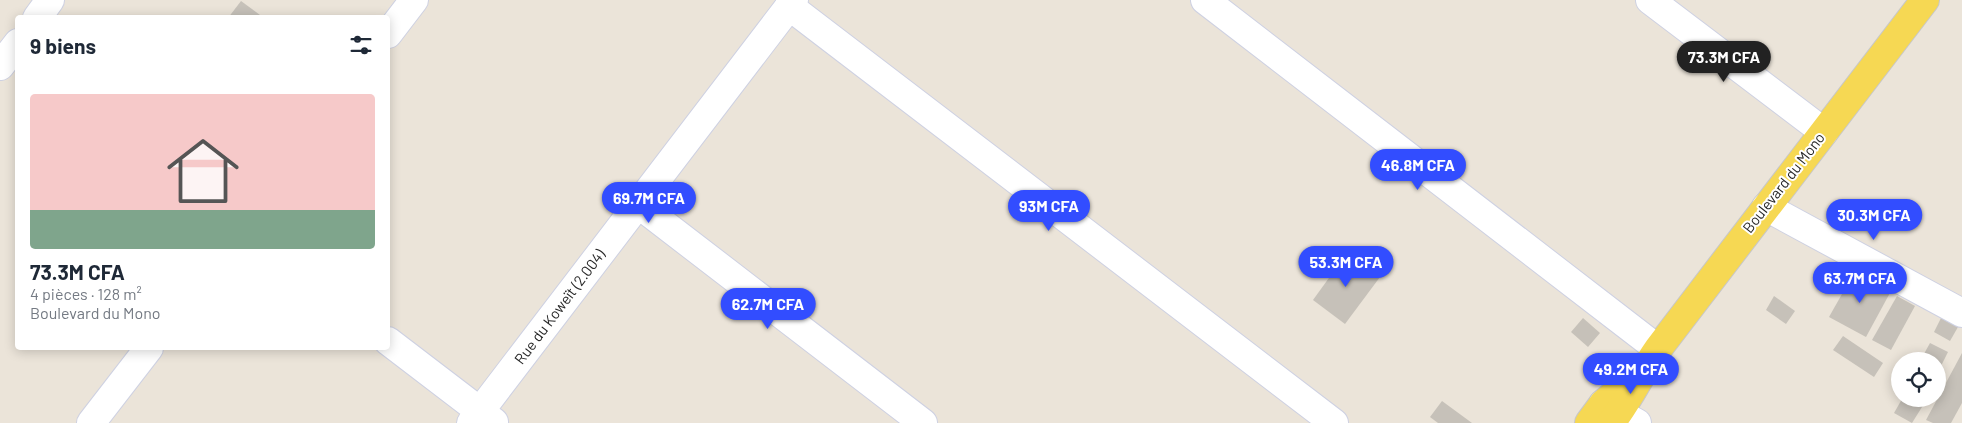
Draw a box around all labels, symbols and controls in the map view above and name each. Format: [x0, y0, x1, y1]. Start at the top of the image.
icon: filters [347, 31, 375, 59]
text: 9 biens [30, 33, 96, 58]
pin: 73.3M CFA [1667, 41, 1781, 83]
text: 73.3M CFA [1688, 47, 1760, 66]
icon: home [158, 126, 248, 216]
street label: Boulevard du Mono [1738, 129, 1828, 236]
pin: 46.8M CFA [1361, 148, 1475, 191]
text: 46.8M CFA [1381, 155, 1455, 174]
pin: 69.7M CFA [592, 182, 706, 224]
text: 69.7M CFA [613, 188, 685, 207]
pin: 93M CFA [1003, 190, 1095, 232]
text: 93M CFA [1019, 196, 1079, 215]
pin: 30.3M CFA [1817, 198, 1931, 241]
text: 30.3M CFA [1837, 205, 1911, 224]
street label: Rue du Koweït (2.004) [510, 245, 608, 367]
pin: 53.3M CFA [1289, 246, 1403, 288]
text: 53.3M CFA [1309, 252, 1383, 271]
text: 73.3M CFA [30, 259, 125, 284]
pin: 63.7M CFA [1803, 262, 1917, 304]
text: 63.7M CFA [1824, 268, 1896, 287]
text: 4 pièces · 128 m² [30, 284, 142, 303]
pin: 62.7M CFA [711, 288, 825, 330]
text: 62.7M CFA [732, 294, 804, 313]
text: Boulevard du Mono [30, 303, 161, 322]
pin: 49.2M CFA [1574, 352, 1688, 395]
map controls [1891, 352, 1946, 407]
button: locate [1891, 352, 1946, 407]
text: 49.2M CFA [1594, 359, 1668, 378]

